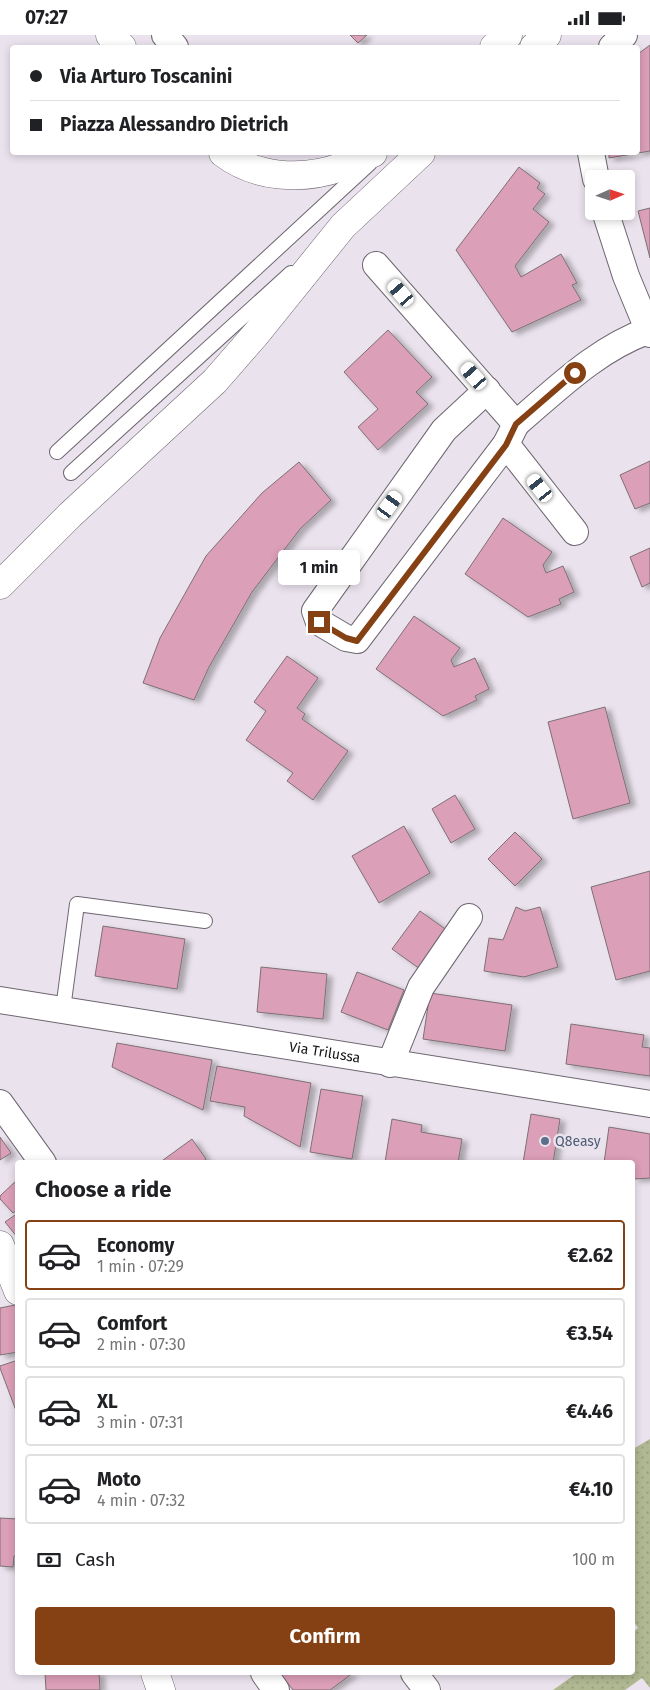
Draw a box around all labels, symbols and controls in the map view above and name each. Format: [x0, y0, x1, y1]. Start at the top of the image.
text: 07:27 [25, 6, 68, 29]
text: Via Arturo Toscanini [60, 65, 232, 88]
text: Piazza Alessandro Dietrich [60, 113, 289, 136]
north arrow [585, 170, 635, 220]
map controls [585, 170, 635, 220]
car [385, 277, 416, 309]
car [458, 360, 489, 392]
route start [564, 362, 586, 384]
car [524, 472, 555, 504]
car [375, 488, 404, 522]
callout: 1 min [278, 549, 360, 585]
text: 1 min [300, 558, 338, 577]
route end [308, 611, 330, 633]
street label: Via Trilussa [288, 1038, 362, 1066]
place label: Q8easy [555, 1133, 601, 1150]
marker: Q8easy [539, 1135, 551, 1147]
text: Choose a ride [35, 1176, 171, 1203]
icon: car [37, 1233, 82, 1278]
text: Economy [97, 1234, 174, 1257]
text: €2.62 [567, 1244, 613, 1267]
text: 1 min · 07:29 [97, 1257, 184, 1276]
icon: car [37, 1311, 82, 1356]
text: Comfort [97, 1312, 167, 1335]
text: €3.54 [566, 1322, 613, 1345]
text: 2 min · 07:30 [97, 1335, 186, 1354]
icon: car [37, 1389, 82, 1434]
text: XL [97, 1390, 118, 1413]
text: €4.46 [566, 1400, 613, 1423]
text: 3 min · 07:31 [97, 1413, 183, 1432]
icon: car [37, 1467, 82, 1512]
text: Moto [97, 1468, 141, 1491]
text: €4.10 [569, 1478, 613, 1501]
text: 4 min · 07:32 [97, 1491, 185, 1510]
icon: cash [35, 1546, 63, 1574]
text: Cash [75, 1548, 116, 1571]
text: 100 m [572, 1550, 615, 1569]
button: Confirm [35, 1607, 615, 1665]

